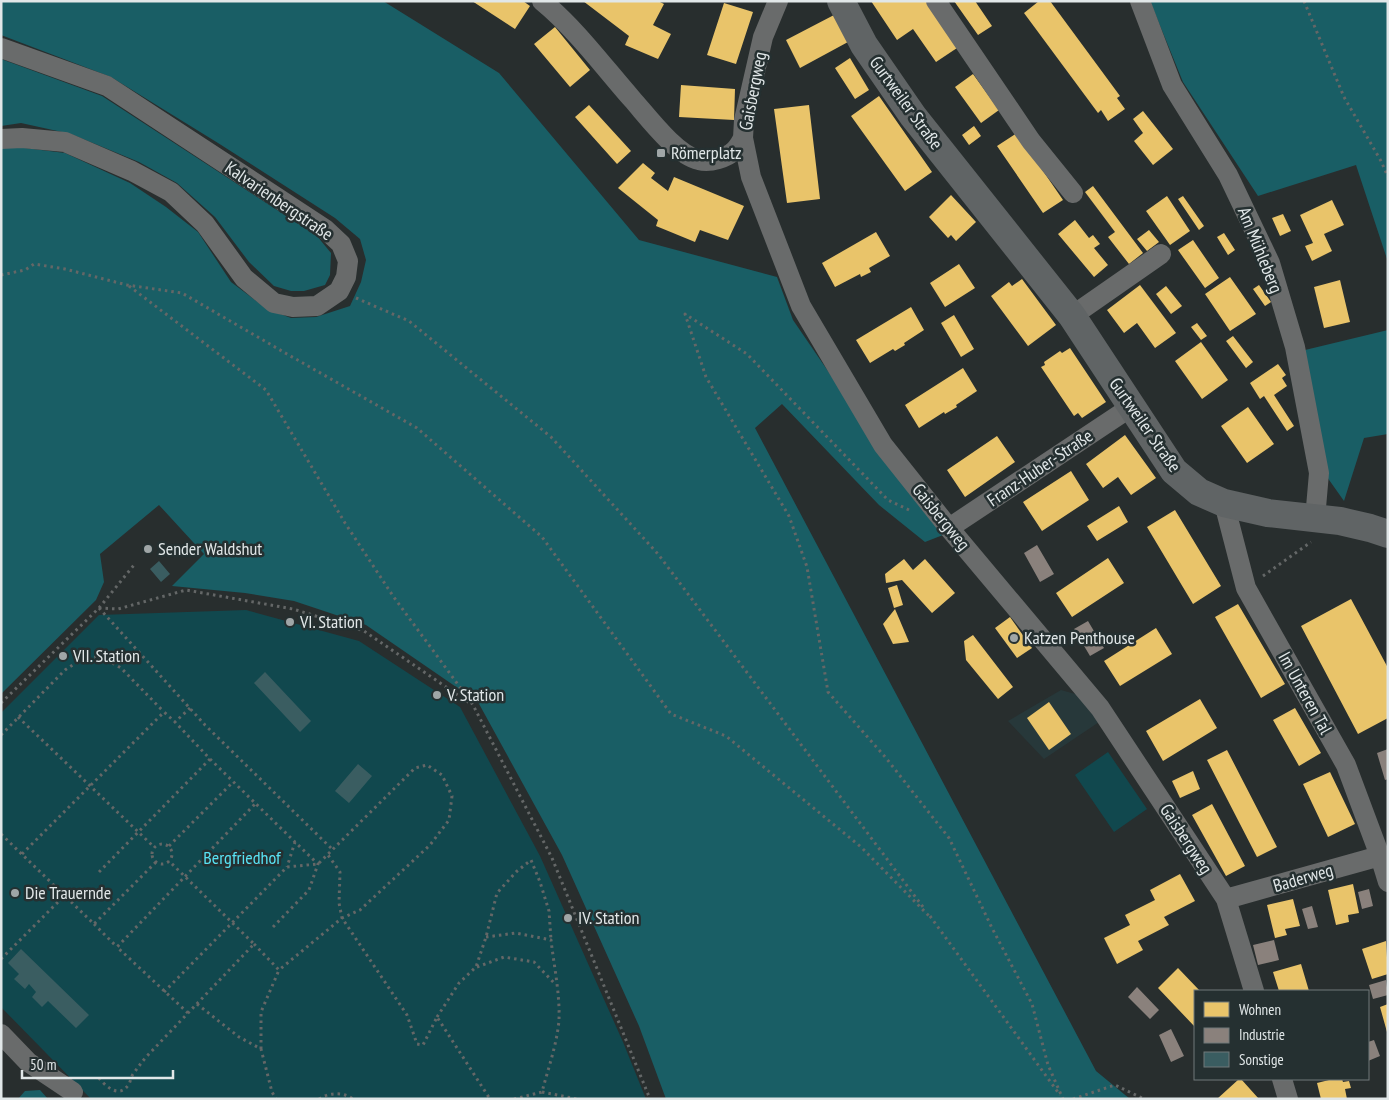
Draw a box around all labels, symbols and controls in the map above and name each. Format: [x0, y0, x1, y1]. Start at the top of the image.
street label: Gaisbergweg [734, 50, 771, 132]
street label: Gurtweiler Straße [865, 51, 948, 154]
place label: Römerplatz [671, 141, 741, 164]
marker: Römerplatz [655, 147, 667, 159]
street label: Kalvarienbergstraße [221, 156, 338, 245]
street label: Am Mühleberg [1233, 203, 1288, 296]
street label: Gurtweiler Straße [1104, 373, 1186, 476]
street label: Franz-Huber-Straße [983, 424, 1097, 511]
street label: Gaisbergweg [907, 479, 975, 555]
place label: Sender Waldshut [158, 537, 262, 560]
marker: Sender Waldshut [142, 543, 154, 555]
place label: VI. Station [299, 610, 363, 633]
marker: VI. Station [284, 616, 296, 628]
place label: Katzen Penthouse [1024, 626, 1135, 649]
marker: Katzen Penthouse [1008, 632, 1020, 644]
place label: VII. Station [72, 644, 140, 667]
street label: Im Unteren Tal [1273, 647, 1338, 739]
marker: VII. Station [57, 650, 69, 662]
place label: V. Station [446, 683, 504, 706]
marker: V. Station [431, 689, 443, 701]
street label: Gaisbergweg [1155, 799, 1218, 878]
park label: Bergfriedhof [203, 846, 282, 869]
street label: Baderweg [1270, 858, 1336, 897]
place label: Die Trauernde [25, 881, 111, 904]
marker: Die Trauernde [9, 887, 21, 899]
place label: IV. Station [578, 906, 639, 929]
marker: IV. Station [562, 912, 574, 924]
legend [1194, 990, 1369, 1080]
text: Wohnen [1239, 1000, 1281, 1019]
text: Industrie [1239, 1025, 1285, 1044]
scale bar [22, 1048, 174, 1080]
text: Sonstige [1239, 1050, 1284, 1069]
text: 50 m [30, 1055, 56, 1074]

